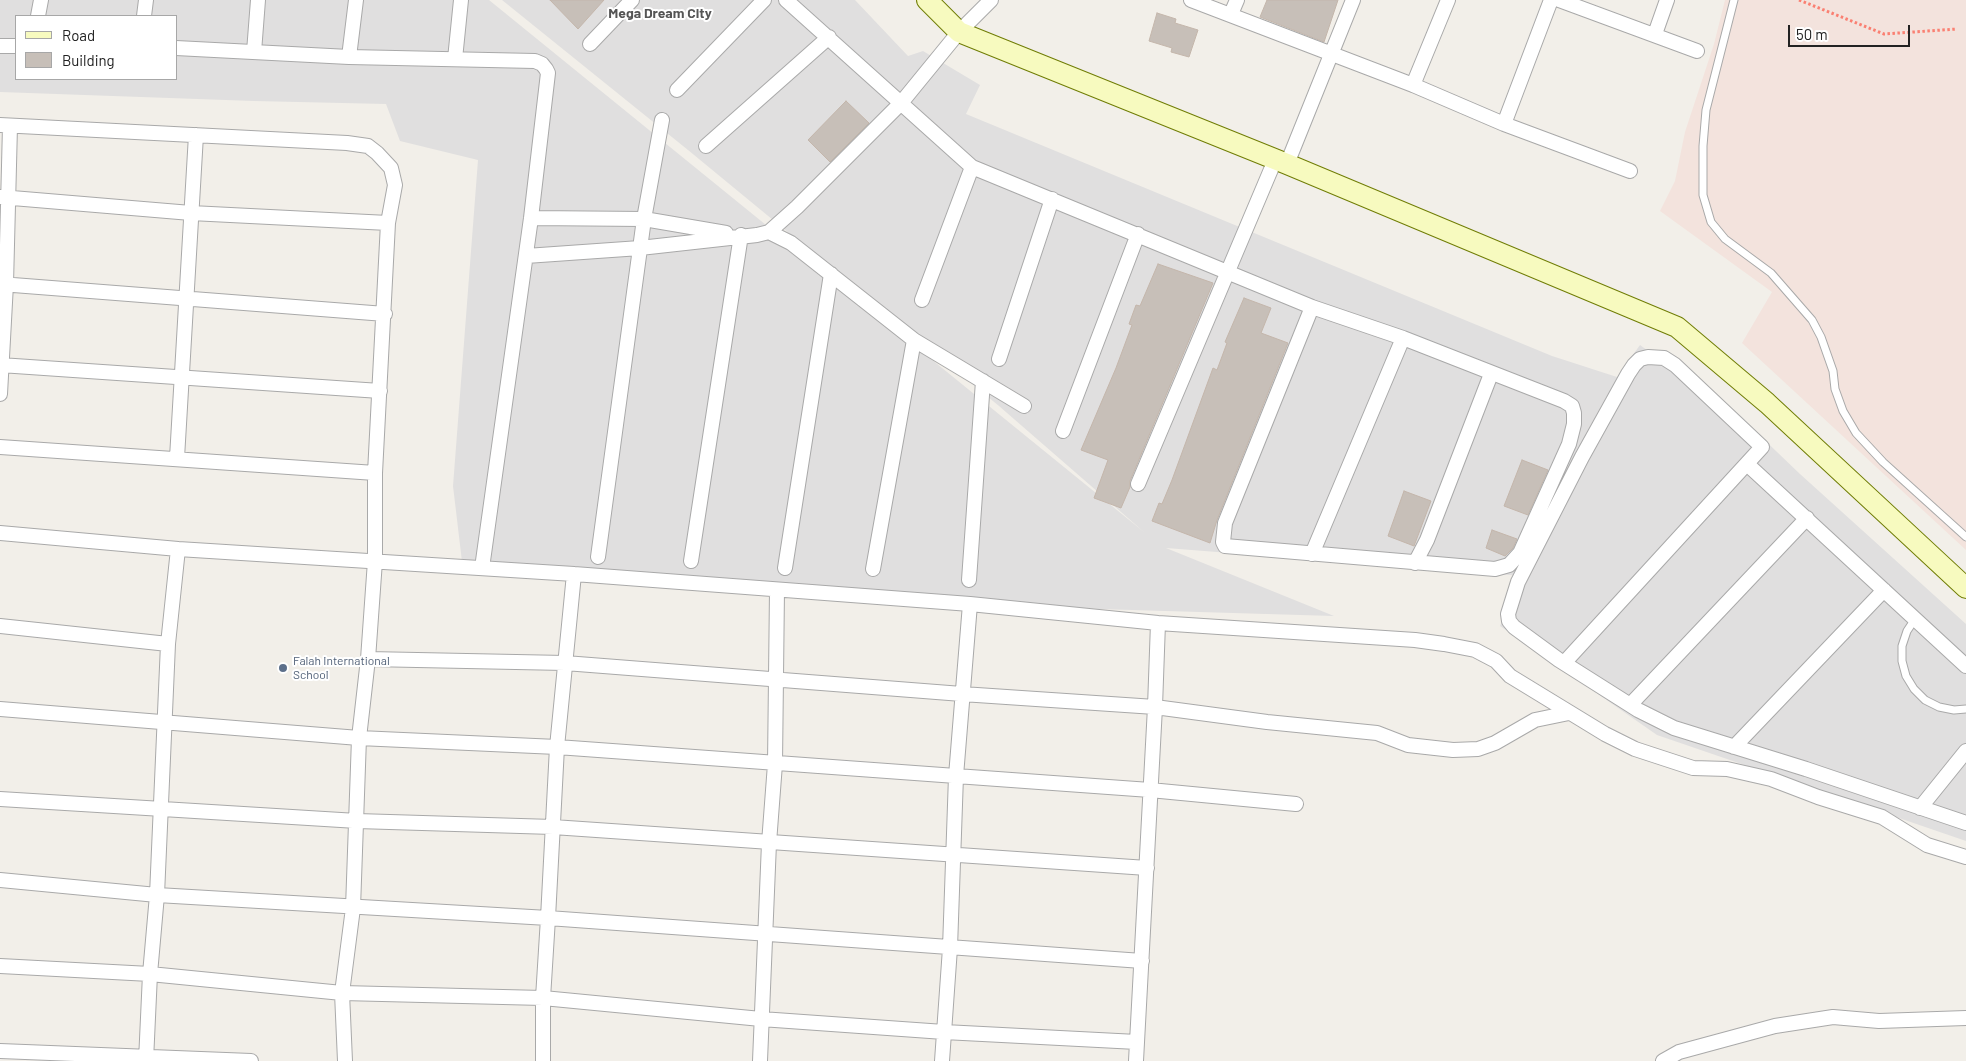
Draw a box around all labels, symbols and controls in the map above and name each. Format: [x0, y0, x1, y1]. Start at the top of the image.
district label: Mega Dream City [608, 5, 712, 21]
legend [15, 15, 178, 80]
scale bar [1791, 15, 1914, 47]
text: 50 m [1796, 25, 1828, 43]
text: Road [62, 26, 95, 44]
text: Building [62, 51, 115, 69]
place label: Falah International School [293, 654, 390, 682]
marker: Falah International School [277, 662, 289, 674]

